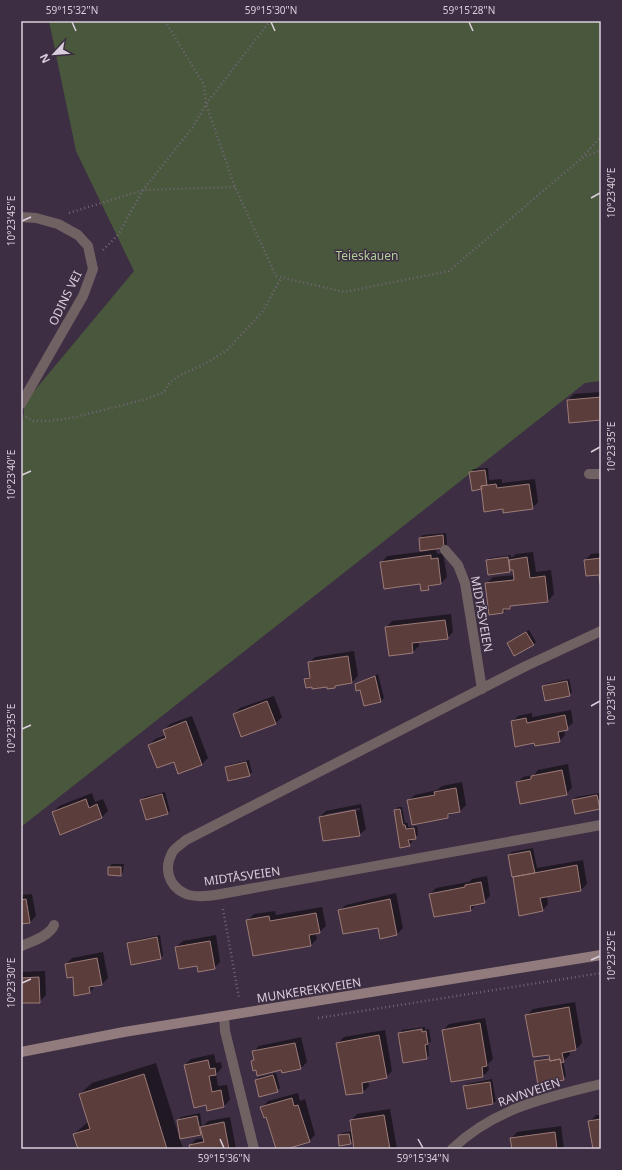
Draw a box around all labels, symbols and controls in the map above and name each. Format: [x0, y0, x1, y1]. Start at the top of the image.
text: 59°15'32"N [46, 3, 98, 17]
text: 59°15'30"N [245, 3, 297, 17]
text: 59°15'28"N [443, 3, 495, 17]
north arrow [34, 34, 74, 74]
text: N [36, 51, 53, 66]
text: 10°23'40"E [604, 168, 618, 218]
text: 10°23'45"E [4, 196, 18, 246]
park label: Teieskauen [336, 247, 398, 264]
street label: ODINS VEI [44, 268, 86, 328]
text: 10°23'35"E [604, 422, 618, 472]
text: 10°23'40"E [4, 450, 18, 500]
street label: MIDTÅSVEIEN [467, 575, 497, 653]
text: 10°23'30"E [604, 676, 618, 726]
text: 10°23'35"E [4, 704, 18, 754]
street label: MIDTÅSVEIEN [203, 862, 281, 890]
text: 10°23'25"E [604, 931, 618, 981]
text: 10°23'30"E [4, 958, 18, 1008]
street label: MUNKEREKKVEIEN [256, 973, 362, 1007]
street label: RAVNVEIEN [496, 1073, 562, 1111]
text: 59°15'36"N [198, 1151, 250, 1165]
text: 59°15'34"N [397, 1151, 449, 1165]

